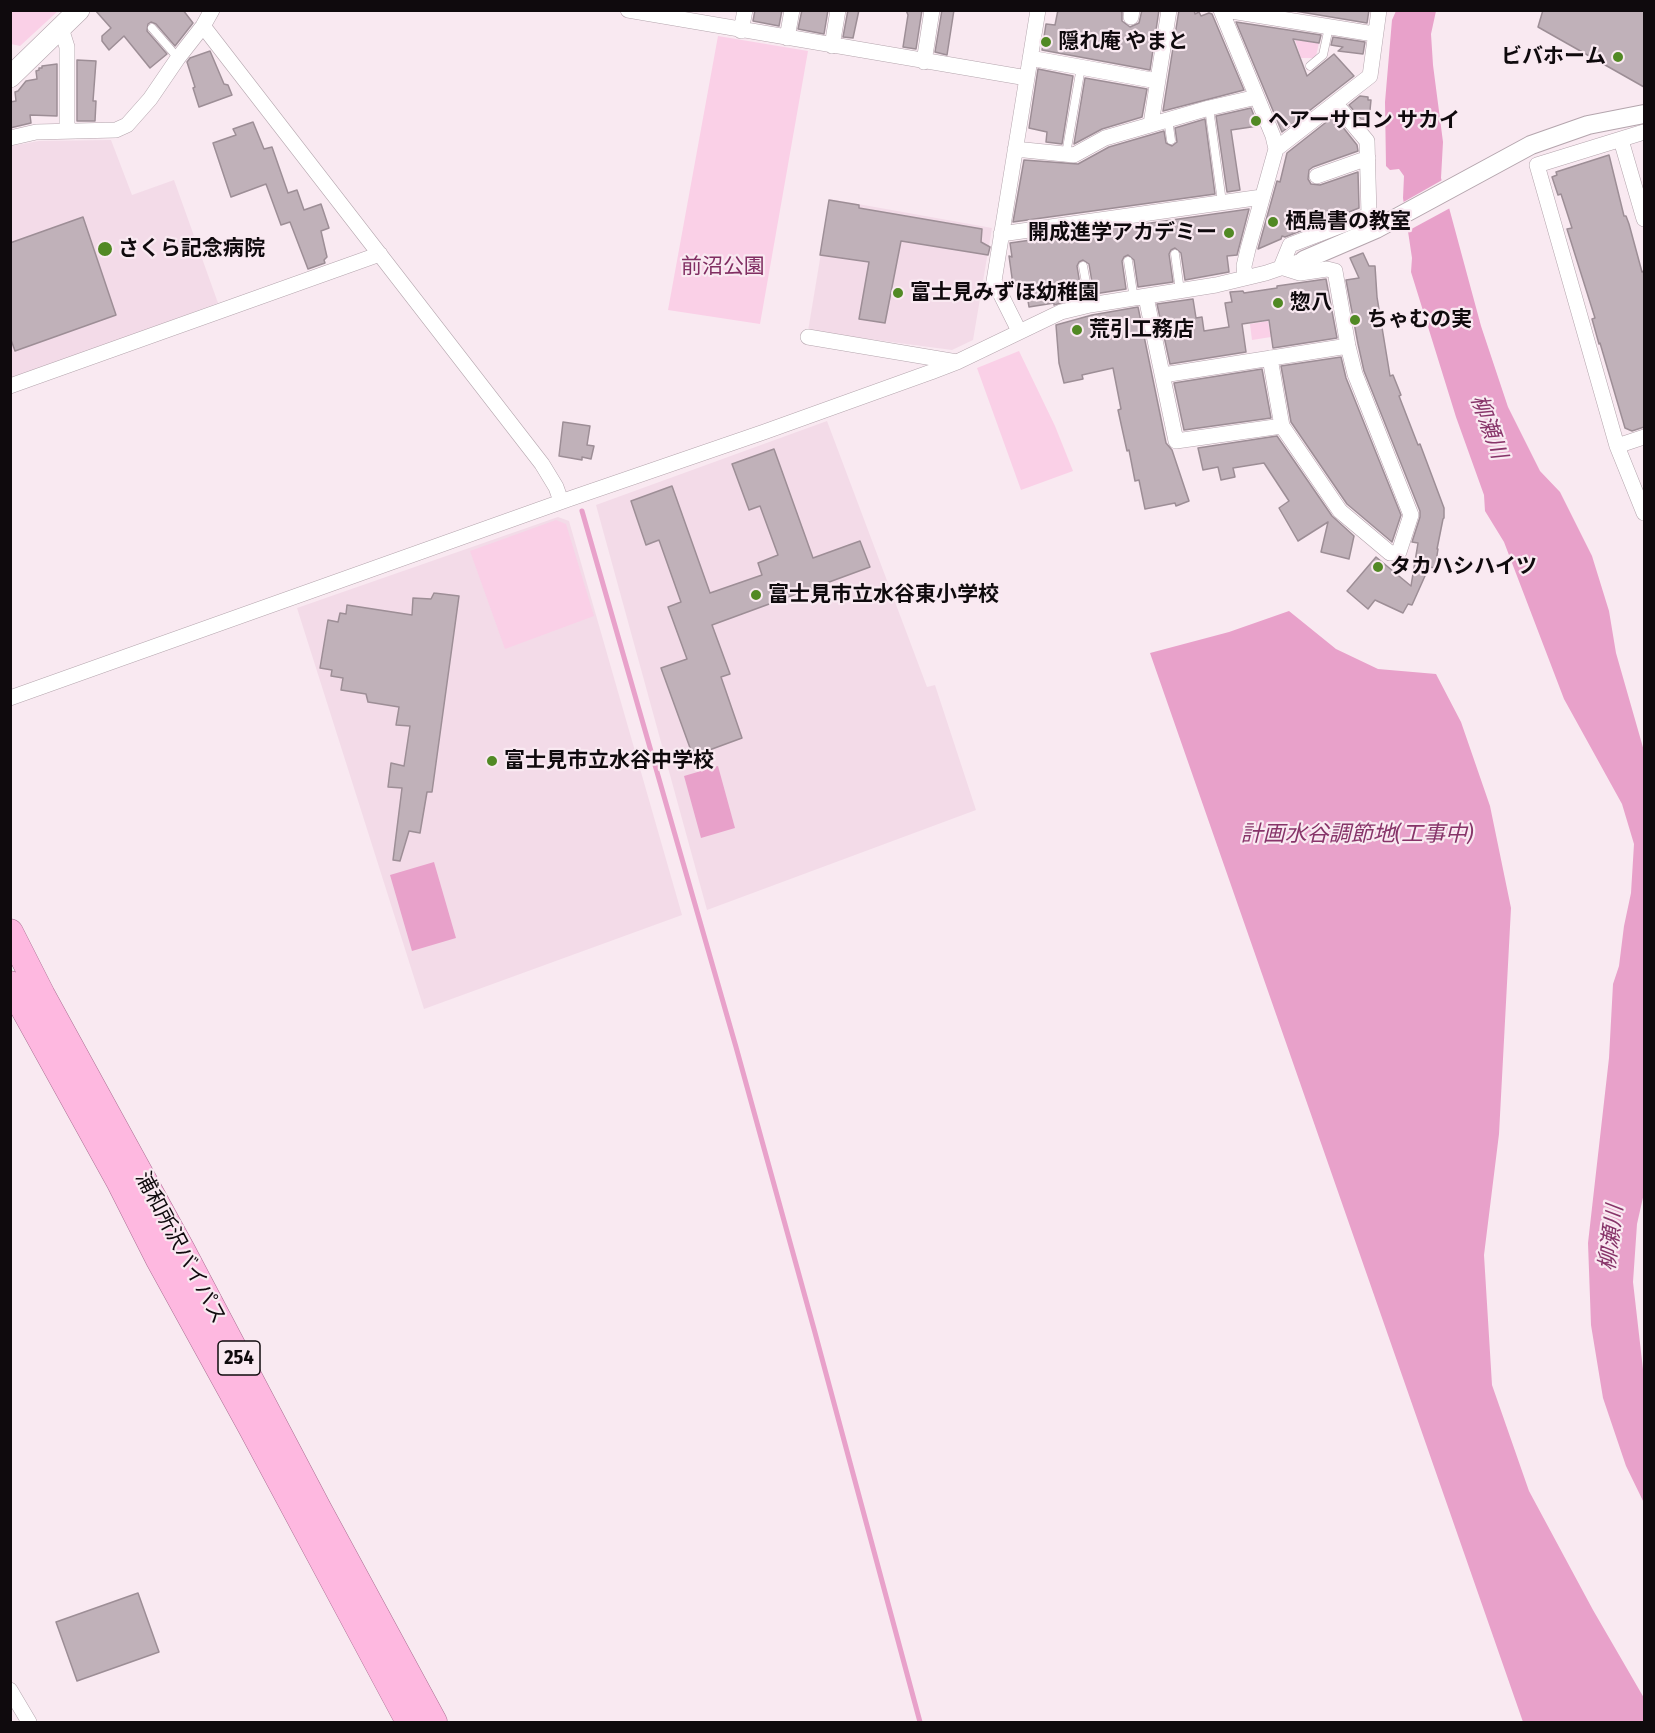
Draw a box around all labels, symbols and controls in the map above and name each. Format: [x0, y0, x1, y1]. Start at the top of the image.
place label: 隠れ庵 やまと [1058, 29, 1188, 55]
marker: 隠れ庵 やまと [1039, 35, 1053, 49]
place label: ビバホーム [1501, 44, 1606, 70]
marker: ビバホーム [1611, 50, 1625, 64]
place label: ヘアーサロン サカイ [1268, 108, 1460, 134]
marker: ヘアーサロン サカイ [1249, 114, 1263, 128]
place label: 栖鳥書の教室 [1285, 209, 1411, 235]
marker: 栖鳥書の教室 [1266, 215, 1280, 229]
place label: 開成進学アカデミー [1028, 220, 1217, 246]
marker: 開成進学アカデミー [1222, 226, 1236, 240]
place label: さくら記念病院 [118, 236, 265, 262]
marker: さくら記念病院 [96, 240, 114, 258]
park label: 前沼公園 [681, 254, 765, 280]
place label: 富士見みずほ幼稚園 [910, 280, 1099, 306]
marker: 富士見みずほ幼稚園 [891, 286, 905, 300]
place label: 惣八 [1290, 290, 1332, 316]
marker: 惣八 [1271, 296, 1285, 310]
place label: ちゃむの実 [1367, 307, 1472, 333]
marker: ちゃむの実 [1348, 313, 1362, 327]
place label: 荒引工務店 [1089, 317, 1194, 343]
marker: 荒引工務店 [1070, 323, 1084, 337]
water label: 柳瀬川 [1464, 391, 1512, 463]
place label: タカハシハイツ [1390, 554, 1537, 580]
marker: タカハシハイツ [1371, 560, 1385, 574]
place label: 富士見市立水谷東小学校 [768, 582, 999, 608]
marker: 富士見市立水谷東小学校 [749, 588, 763, 602]
place label: 富士見市立水谷中学校 [504, 748, 714, 774]
marker: 富士見市立水谷中学校 [485, 754, 499, 768]
water label: 計画水谷調節地(工事中) [1241, 822, 1473, 848]
street label: 浦和所沢バイパス [129, 1168, 231, 1328]
water label: 柳瀬川 [1595, 1204, 1629, 1272]
road number: 254 [218, 1341, 260, 1375]

